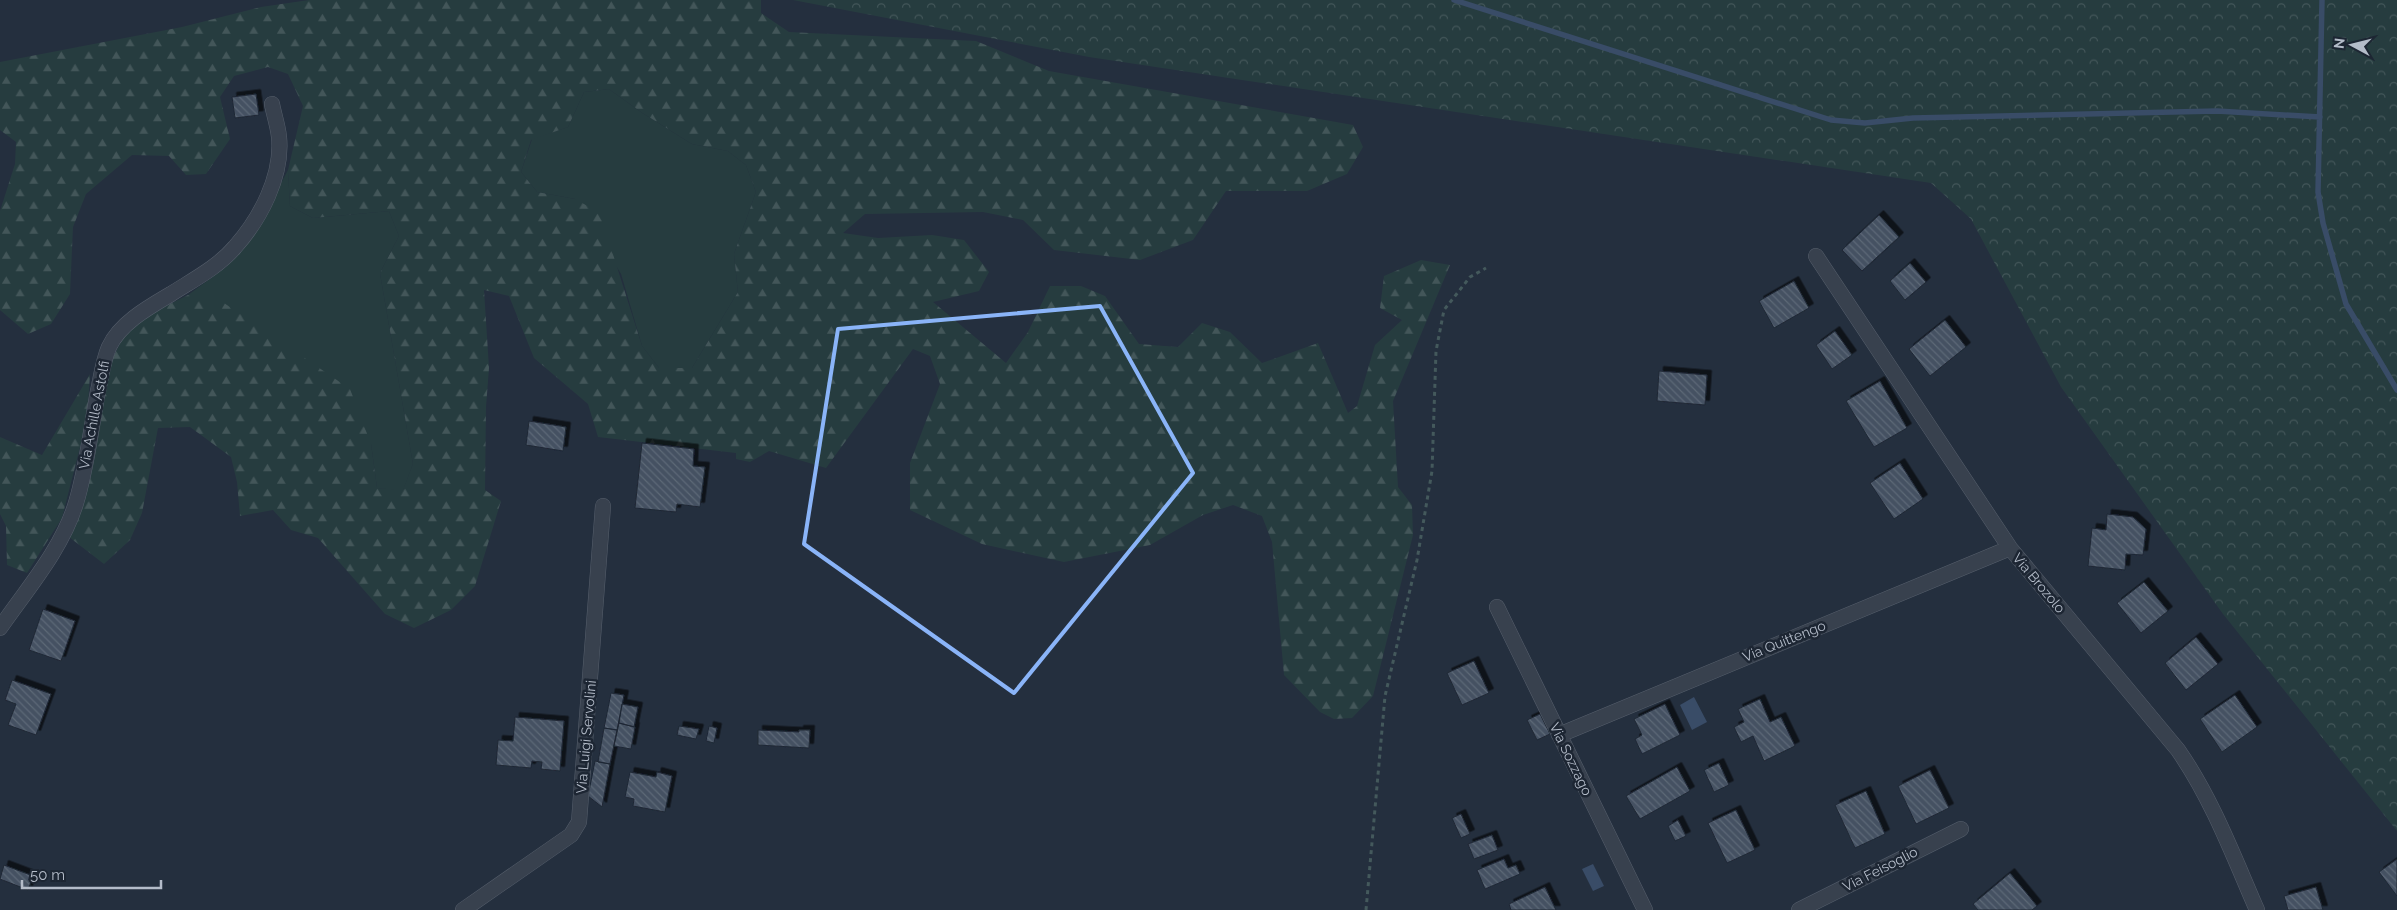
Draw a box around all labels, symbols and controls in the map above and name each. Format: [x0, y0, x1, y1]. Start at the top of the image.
north arrow [2327, 20, 2377, 70]
text: N [2331, 37, 2348, 50]
street label: Via Achille Astolfi [76, 359, 112, 471]
street label: Via Brozolo [2009, 550, 2069, 616]
street label: Via Quittengo [1740, 617, 1828, 665]
street label: Via Luigi Servolini [573, 680, 599, 794]
street label: Via Sozzago [1547, 720, 1595, 798]
street label: Via Feisoglio [1840, 843, 1920, 895]
scale bar [22, 858, 161, 890]
text: 50 m [30, 866, 65, 884]

